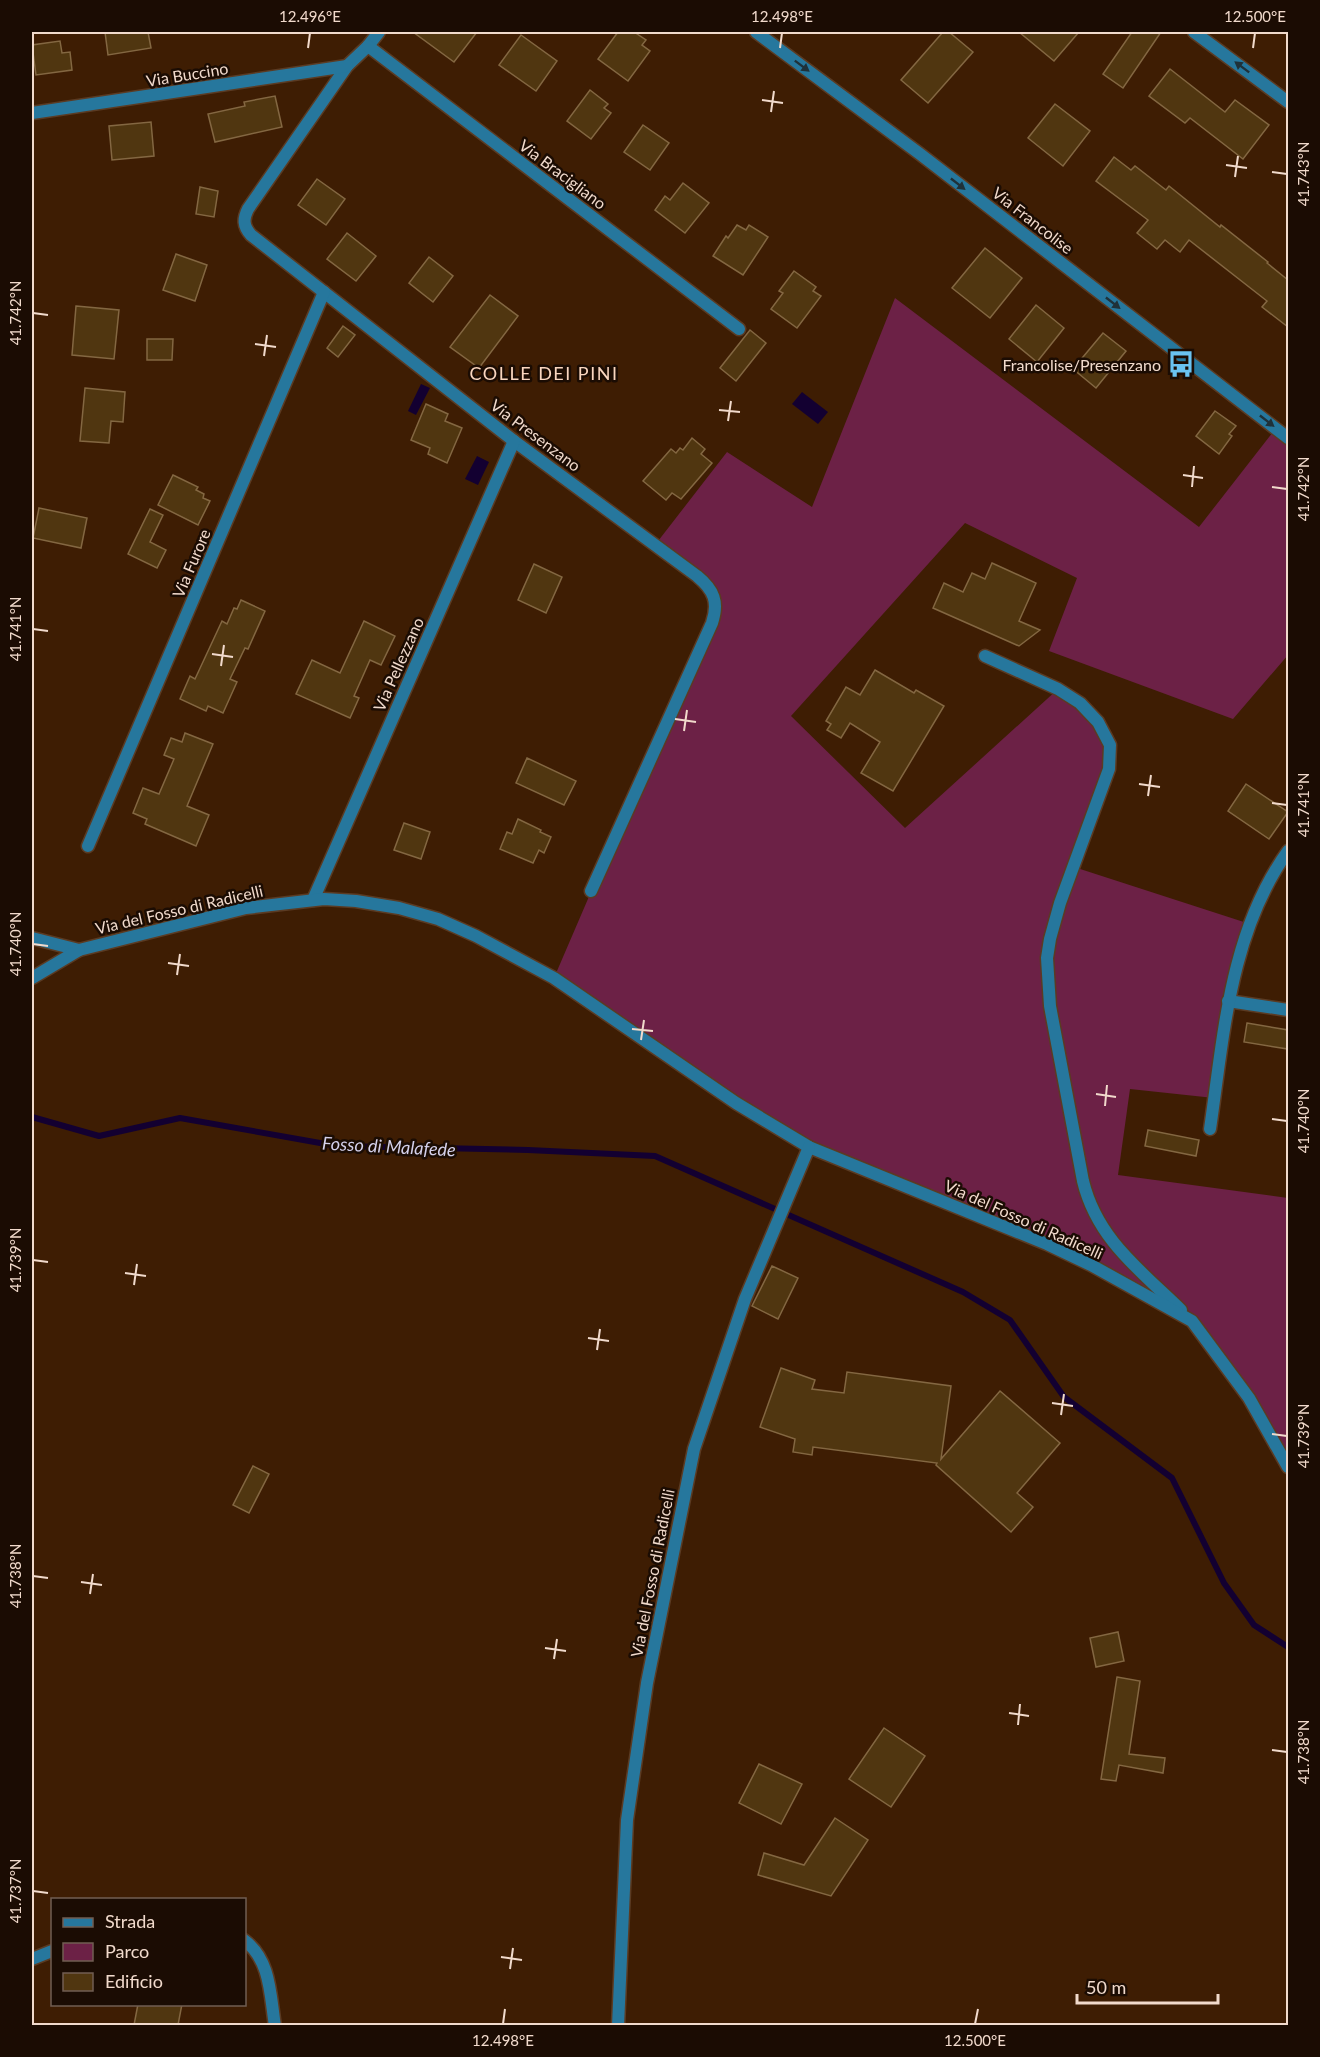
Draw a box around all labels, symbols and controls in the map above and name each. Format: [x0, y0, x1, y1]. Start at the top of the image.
text: 12.496°E [279, 7, 341, 25]
text: 12.498°E [751, 7, 813, 25]
text: 12.500°E [1224, 7, 1286, 25]
street label: Via Buccino [145, 58, 229, 90]
one-way arrow [795, 60, 810, 72]
one-way arrow [1234, 61, 1250, 73]
street label: Via Bracigliano [516, 135, 610, 213]
text: 41.743°N [1294, 142, 1312, 206]
one-way arrow [951, 177, 966, 189]
street label: Via Francolise [989, 183, 1077, 257]
text: 41.742°N [6, 281, 24, 345]
one-way arrow [1105, 296, 1121, 309]
bus stop icon: Francolise/Presenzano [1166, 349, 1196, 379]
place label: Francolise/Presenzano [1002, 355, 1161, 374]
district label: COLLE DEI PINI [469, 362, 619, 384]
street label: Via Presenzano [487, 395, 585, 475]
one-way arrow [1260, 415, 1275, 427]
text: 41.742°N [1294, 457, 1312, 521]
street label: Via Furore [168, 526, 214, 600]
text: 41.741°N [6, 597, 24, 661]
street label: Via Pellezzano [369, 614, 427, 714]
text: 41.741°N [1294, 773, 1312, 837]
street label: Via del Fosso di Radicelli [93, 880, 265, 938]
text: 41.740°N [6, 912, 24, 976]
text: 41.740°N [1294, 1089, 1312, 1153]
water label: Fosso di Malafede [322, 1132, 456, 1160]
street label: Via del Fosso di Radicelli [942, 1175, 1106, 1263]
text: 41.739°N [6, 1228, 24, 1292]
text: 41.739°N [1294, 1404, 1312, 1468]
street label: Via del Fosso di Radicelli [626, 1487, 678, 1659]
text: 41.738°N [6, 1544, 24, 1608]
text: 41.738°N [1294, 1720, 1312, 1784]
text: 41.737°N [6, 1859, 24, 1923]
legend [51, 1898, 246, 2006]
text: Strada [105, 1910, 155, 1932]
text: Parco [105, 1940, 149, 1962]
scale bar [1077, 1967, 1218, 2005]
text: Edificio [105, 1970, 163, 1992]
text: 50 m [1086, 1976, 1126, 1998]
text: 12.498°E [472, 2031, 534, 2049]
text: 12.500°E [944, 2031, 1006, 2049]

